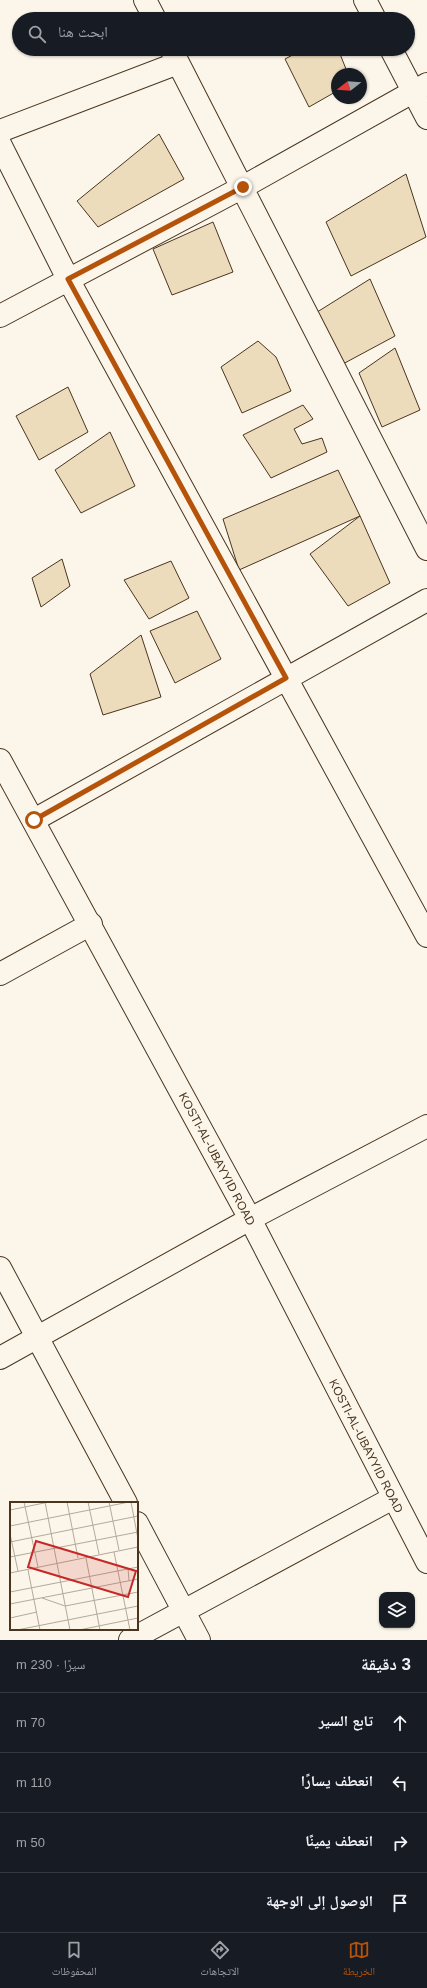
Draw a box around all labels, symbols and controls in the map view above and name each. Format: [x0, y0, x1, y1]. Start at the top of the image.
search box [12, 12, 415, 56]
icon: search [26, 23, 48, 45]
text: ابحث هنا [58, 23, 108, 40]
north arrow [331, 68, 367, 104]
route end [234, 178, 252, 196]
route start [25, 811, 43, 829]
street label: KOSTI-AL-UBAYYID ROAD [176, 1090, 258, 1228]
street label: KOSTI-AL-UBAYYID ROAD [326, 1377, 406, 1516]
inset map [10, 1502, 138, 1630]
map controls [379, 1592, 415, 1628]
button: layers [379, 1592, 415, 1628]
text: 3 دقيقة [361, 1655, 411, 1674]
text: سيرًا · 230 m [16, 1657, 85, 1672]
text: تابع السير [319, 1712, 373, 1729]
icon: ahead [389, 1712, 411, 1734]
text: 70 m [16, 1715, 45, 1730]
text: انعطف يسارًا [301, 1772, 373, 1789]
icon: left [389, 1772, 411, 1794]
text: 110 m [16, 1775, 51, 1790]
text: انعطف يمينًا [305, 1832, 373, 1849]
icon: right [389, 1832, 411, 1854]
text: 50 m [16, 1835, 45, 1850]
text: الوصول إلى الوجهة [266, 1892, 373, 1909]
icon: arrive [389, 1892, 411, 1914]
tab: المحفوظات [52, 1939, 97, 1982]
tab: الاتجاهات [200, 1939, 239, 1982]
tab: الخريطة [343, 1939, 375, 1982]

